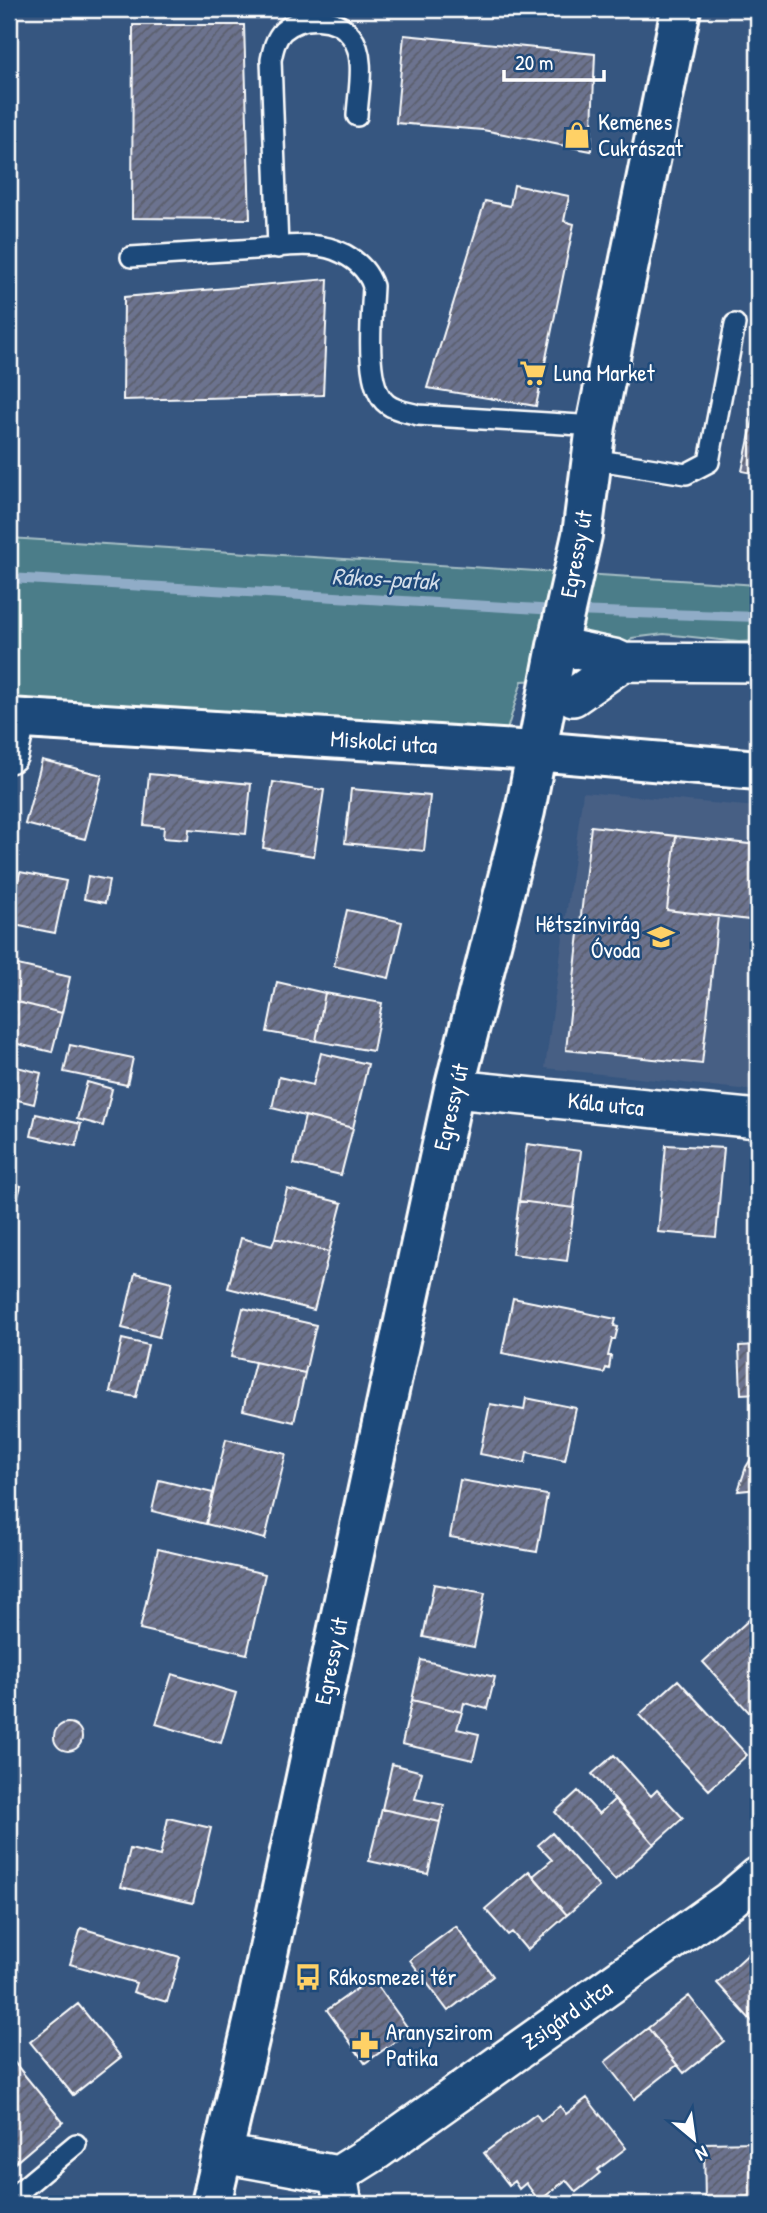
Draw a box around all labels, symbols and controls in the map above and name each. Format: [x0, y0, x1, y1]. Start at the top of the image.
scale bar [504, 38, 604, 82]
text: 20 m [515, 48, 553, 77]
place label: Kemenes Cukrászat [598, 106, 684, 163]
shop icon: Kemenes Cukrászat [562, 120, 592, 150]
place label: Luna Market [554, 357, 656, 388]
supermarket icon: Luna Market [518, 358, 548, 388]
street label: Egressy út [552, 507, 599, 600]
water label: Rákos-patak [331, 559, 441, 598]
street label: Miskolci utca [330, 722, 439, 761]
place label: Hétszínvirág Óvoda [535, 908, 640, 965]
school or university icon: Hétszínvirág Óvoda [646, 922, 676, 952]
street label: Egressy út [425, 1059, 476, 1153]
street label: Kála utca [566, 1084, 646, 1123]
street label: Egressy út [306, 1613, 355, 1707]
place label: Rákosmezei tér [329, 1961, 456, 1992]
bus stop icon: Rákosmezei tér [293, 1962, 323, 1992]
street label: Zsigárd utca [516, 1972, 618, 2057]
place label: Aranyszirom Patika [386, 2016, 493, 2073]
pharmacy icon: Aranyszirom Patika [350, 2030, 380, 2060]
north arrow [658, 2104, 728, 2174]
text: N [692, 2140, 713, 2168]

